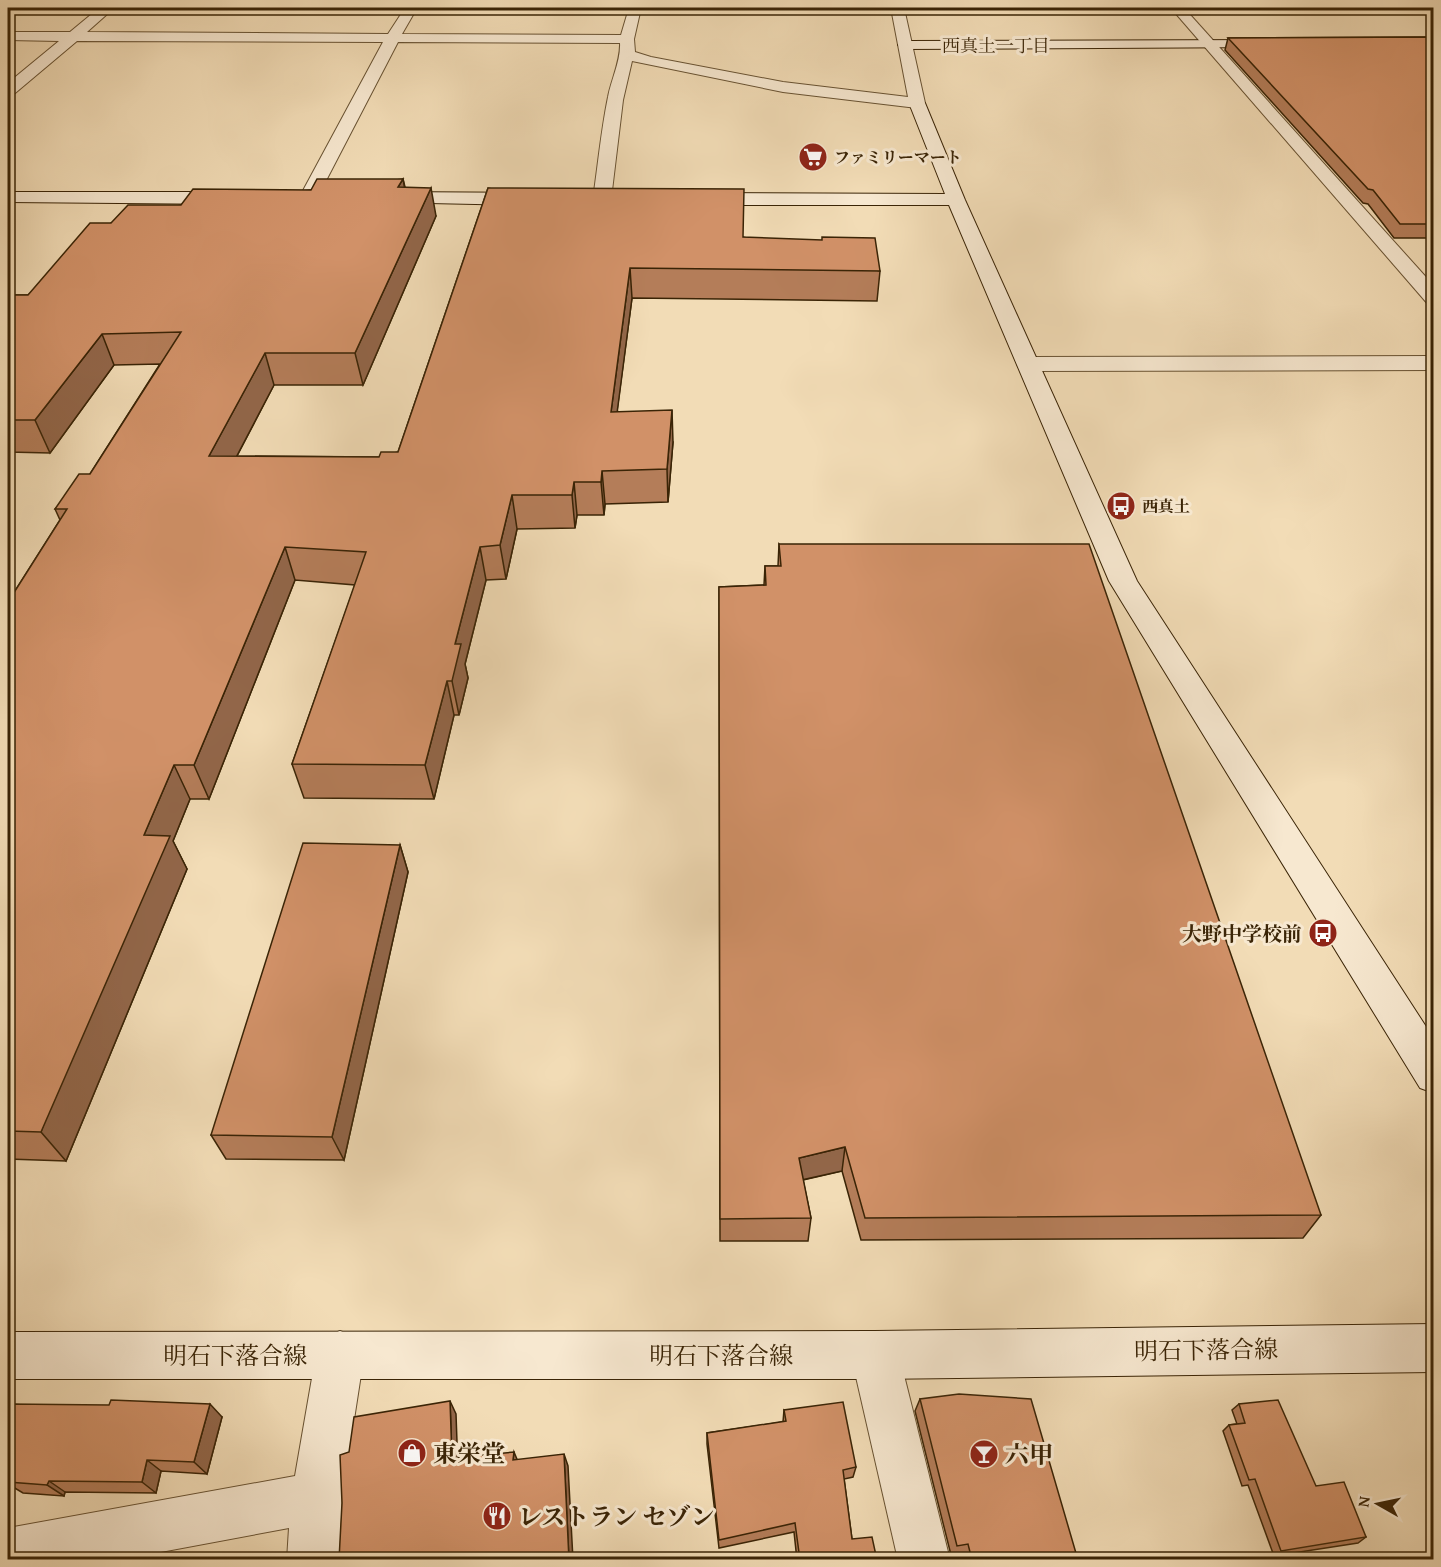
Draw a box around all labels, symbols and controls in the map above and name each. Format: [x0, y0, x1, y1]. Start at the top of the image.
district label: 西真土一丁目 [942, 32, 1050, 59]
supermarket icon: ファミリーマート [797, 141, 829, 173]
place label: ファミリーマート [834, 145, 962, 169]
bus stop icon: 西真土 [1105, 490, 1137, 522]
place label: 西真土 [1142, 494, 1190, 518]
bus stop icon: 大野中学校前 [1307, 917, 1339, 949]
place label: 大野中学校前 [1182, 919, 1302, 948]
street label: 明石下落合線 [1134, 1331, 1278, 1369]
street label: 明石下落合線 [163, 1338, 307, 1373]
street label: 明石下落合線 [649, 1338, 793, 1373]
place label: 東栄堂 [433, 1436, 505, 1471]
shop icon: 東栄堂 [396, 1437, 428, 1469]
place label: 六甲 [1005, 1437, 1053, 1472]
bar icon: 六甲 [968, 1438, 1000, 1470]
north arrow [1348, 1474, 1408, 1534]
text: N [1350, 1494, 1376, 1509]
place label: レストラン セゾン [518, 1499, 715, 1534]
restaurant icon: レストラン セゾン [481, 1500, 513, 1532]

